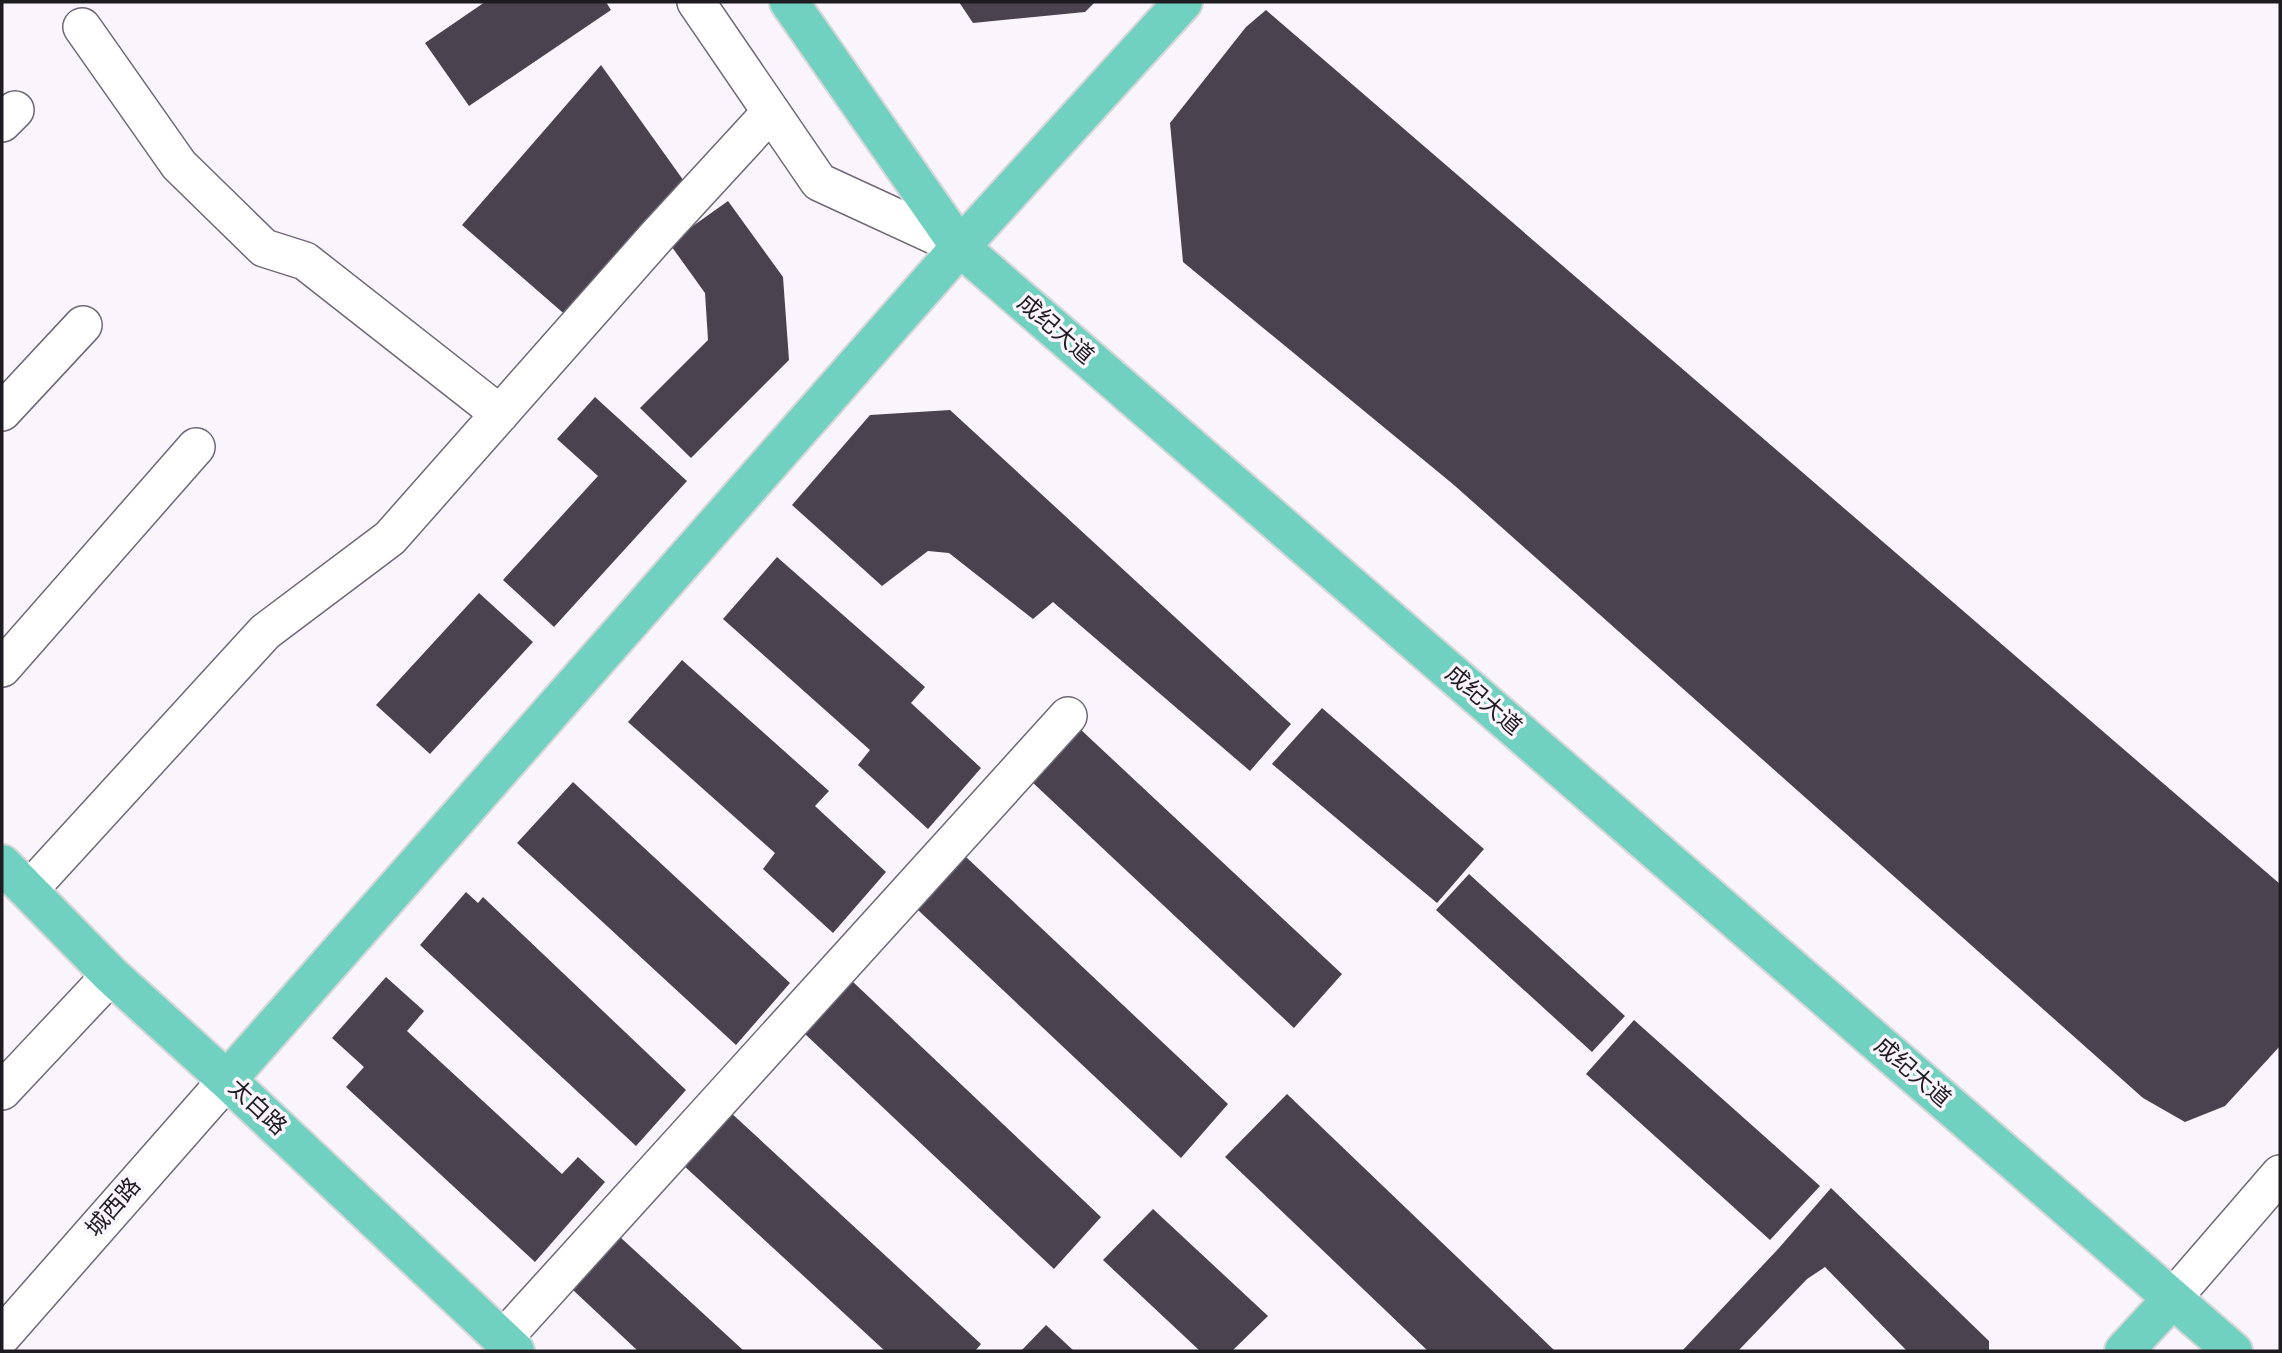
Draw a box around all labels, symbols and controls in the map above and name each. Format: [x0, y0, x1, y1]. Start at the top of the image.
street label: 成纪大道 [1009, 287, 1101, 373]
street label: 成纪大道 [1437, 658, 1529, 744]
street label: 成纪大道 [1866, 1030, 1958, 1116]
street label: 太白路 [220, 1072, 294, 1144]
street label: 城西路 [78, 1170, 150, 1246]

